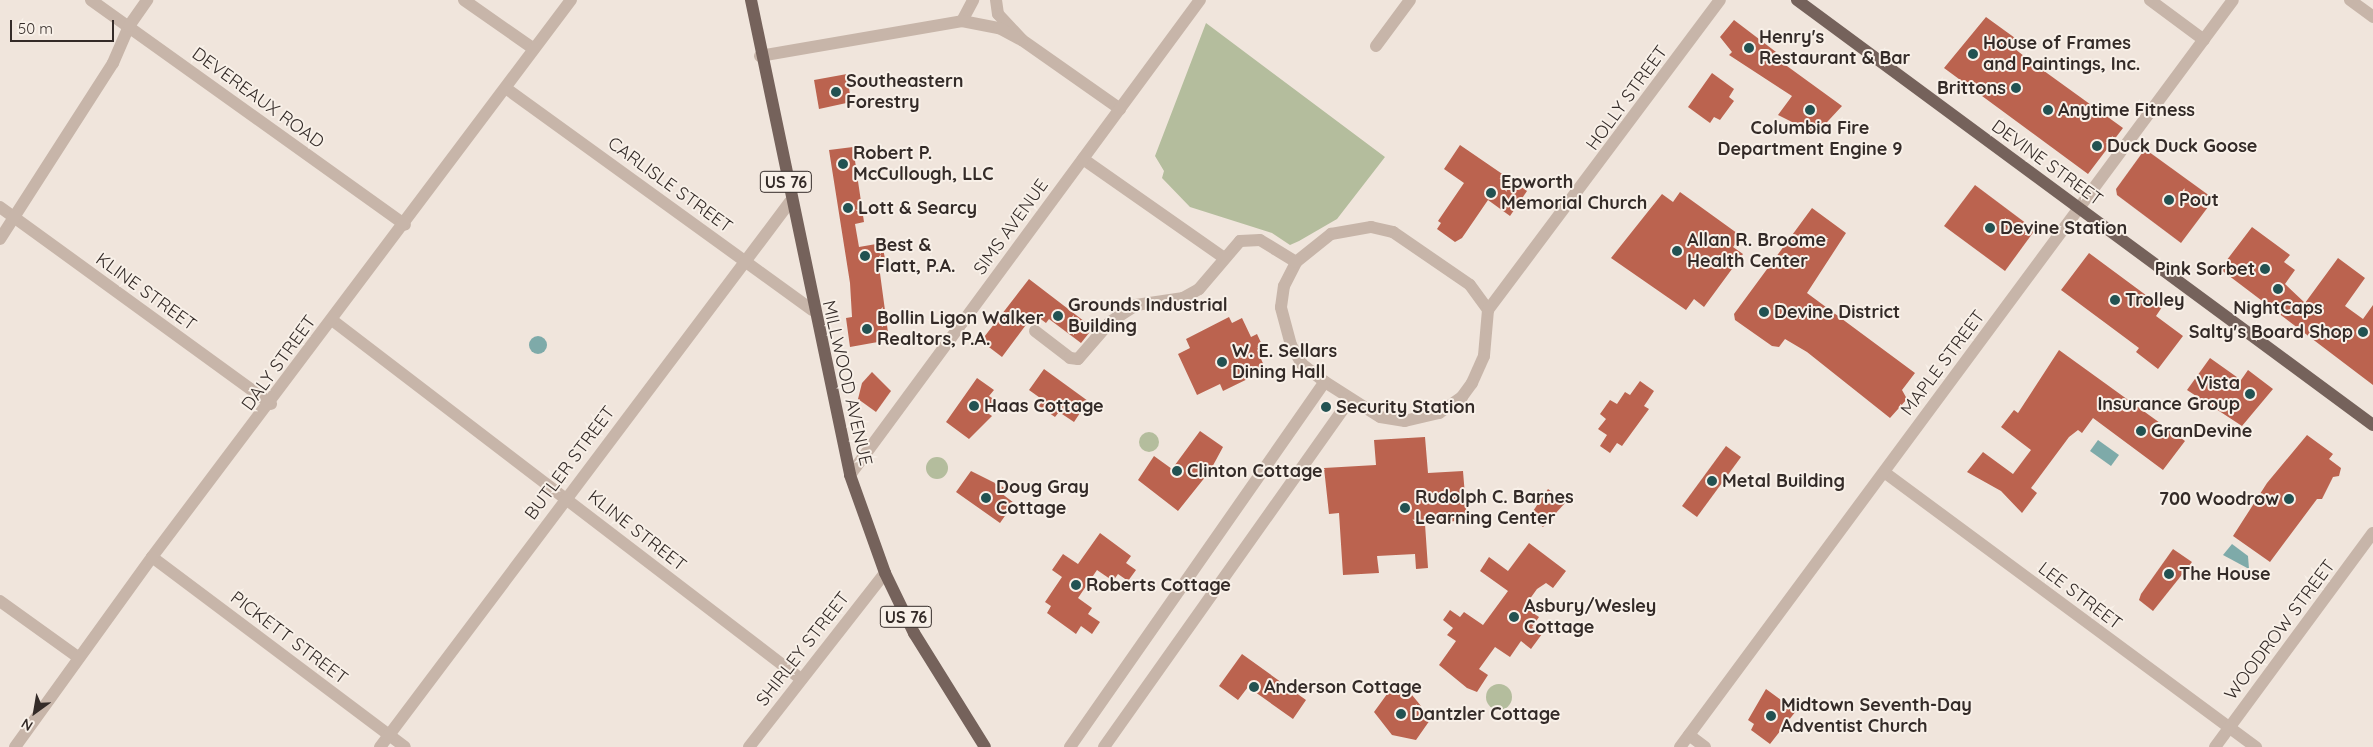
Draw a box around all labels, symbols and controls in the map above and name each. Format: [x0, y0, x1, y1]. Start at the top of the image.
scale bar [12, 10, 116, 42]
text: 50 m [18, 19, 53, 38]
place label: Henry's Restaurant & Bar [1759, 27, 1910, 70]
place label: House of Frames and Paintings, Inc. [1983, 33, 2140, 76]
street label: HOLLY STREET [1582, 41, 1672, 155]
marker: Henry's Restaurant & Bar [1743, 42, 1755, 54]
street label: DEVEREAUX ROAD [188, 43, 328, 153]
marker: House of Frames and Paintings, Inc. [1967, 48, 1979, 60]
place label: Southeastern Forestry [846, 71, 964, 114]
place label: Brittons [1937, 77, 2006, 99]
marker: Brittons [2010, 82, 2022, 94]
marker: Southeastern Forestry [830, 86, 842, 98]
place label: Anytime Fitness [2058, 99, 2195, 121]
marker: Columbia Fire Department Engine 9 [1804, 104, 1816, 116]
marker: Anytime Fitness [2042, 104, 2054, 116]
street label: DEVINE STREET [1987, 115, 2107, 211]
place label: Columbia Fire Department Engine 9 [1717, 118, 1903, 160]
street label: CARLISLE STREET [603, 133, 737, 237]
place label: Duck Duck Goose [2107, 135, 2257, 157]
marker: Duck Duck Goose [2091, 140, 2103, 152]
place label: Robert P. McCullough, LLC [853, 143, 993, 186]
marker: Robert P. McCullough, LLC [837, 158, 849, 170]
road number: US 76 [760, 168, 812, 196]
place label: Epworth Memorial Church [1501, 172, 1647, 214]
street label: SIMS AVENUE [969, 175, 1053, 279]
marker: Epworth Memorial Church [1485, 187, 1497, 199]
place label: Pout [2179, 189, 2219, 211]
marker: Pout [2163, 194, 2175, 206]
place label: Lott & Searcy [858, 197, 977, 219]
marker: Lott & Searcy [842, 202, 854, 214]
place label: Devine Station [2000, 217, 2127, 239]
marker: Devine Station [1984, 222, 1996, 234]
place label: Allan R. Broome Health Center [1687, 230, 1826, 272]
place label: Best & Flatt, P.A. [875, 235, 956, 278]
marker: Allan R. Broome Health Center [1671, 245, 1683, 257]
street label: KLINE STREET [92, 248, 200, 336]
marker: Best & Flatt, P.A. [859, 250, 871, 262]
place label: Pink Sorbet [2155, 258, 2255, 280]
marker: Pink Sorbet [2259, 263, 2271, 275]
marker: NightCaps [2272, 283, 2284, 295]
place label: Trolley [2125, 289, 2184, 311]
marker: Trolley [2109, 294, 2121, 306]
place label: Grounds Industrial Building [1068, 295, 1228, 338]
place label: NightCaps [2233, 297, 2323, 319]
street label: MILLWOOD AVENUE [817, 298, 877, 468]
place label: Devine District [1774, 301, 1900, 323]
marker: Devine District [1758, 306, 1770, 318]
street label: MAPLE STREET [1896, 306, 1990, 420]
place label: Bollin Ligon Walker Realtors, P.A. [877, 308, 1043, 350]
marker: Grounds Industrial Building [1052, 310, 1064, 322]
street label: DALY STREET [237, 311, 321, 415]
place label: Salty's Board Shop [2189, 321, 2353, 343]
marker: Bollin Ligon Walker Realtors, P.A. [861, 323, 873, 335]
marker: Salty's Board Shop [2357, 326, 2369, 338]
place label: W. E. Sellars Dining Hall [1232, 341, 1337, 384]
marker: W. E. Sellars Dining Hall [1216, 356, 1228, 368]
place label: Vista Insurance Group [2097, 373, 2240, 416]
marker: Vista Insurance Group [2244, 388, 2256, 400]
place label: Haas Cottage [984, 395, 1104, 417]
place label: Security Station [1336, 396, 1475, 418]
marker: Haas Cottage [968, 400, 980, 412]
marker: Security Station [1320, 401, 1332, 413]
street label: BUTLER STREET [520, 402, 620, 524]
place label: GranDevine [2151, 420, 2252, 442]
marker: GranDevine [2135, 425, 2147, 437]
place label: Clinton Cottage [1187, 460, 1323, 482]
marker: Clinton Cottage [1171, 465, 1183, 477]
place label: Metal Building [1722, 470, 1845, 492]
marker: Metal Building [1706, 475, 1718, 487]
place label: Doug Gray Cottage [996, 477, 1089, 520]
street label: KLINE STREET [584, 486, 690, 576]
place label: Rudolph C. Barnes Learning Center [1415, 487, 1574, 530]
place label: 700 Woodrow [2159, 488, 2279, 510]
marker: Doug Gray Cottage [980, 492, 992, 504]
marker: 700 Woodrow [2283, 493, 2295, 505]
marker: Rudolph C. Barnes Learning Center [1399, 502, 1411, 514]
street label: WOODROW STREET [2220, 556, 2340, 704]
street label: LEE STREET [2034, 557, 2126, 635]
place label: The House [2179, 563, 2271, 585]
marker: The House [2163, 568, 2175, 580]
place label: Roberts Cottage [1086, 574, 1231, 596]
marker: Roberts Cottage [1070, 579, 1082, 591]
street label: PICKETT STREET [226, 587, 352, 689]
street label: SHIRLEY STREET [752, 588, 854, 710]
place label: Asbury/Wesley Cottage [1524, 596, 1656, 638]
road number: US 76 [880, 604, 932, 630]
marker: Asbury/Wesley Cottage [1508, 611, 1520, 623]
place label: Anderson Cottage [1264, 676, 1422, 698]
marker: Anderson Cottage [1248, 681, 1260, 693]
north arrow [10, 687, 60, 737]
place label: Midtown Seventh-Day Adventist Church [1781, 695, 1972, 738]
place label: Dantzler Cottage [1411, 703, 1560, 725]
marker: Dantzler Cottage [1395, 708, 1407, 720]
marker: Midtown Seventh-Day Adventist Church [1765, 710, 1777, 722]
text: N [18, 714, 36, 735]

